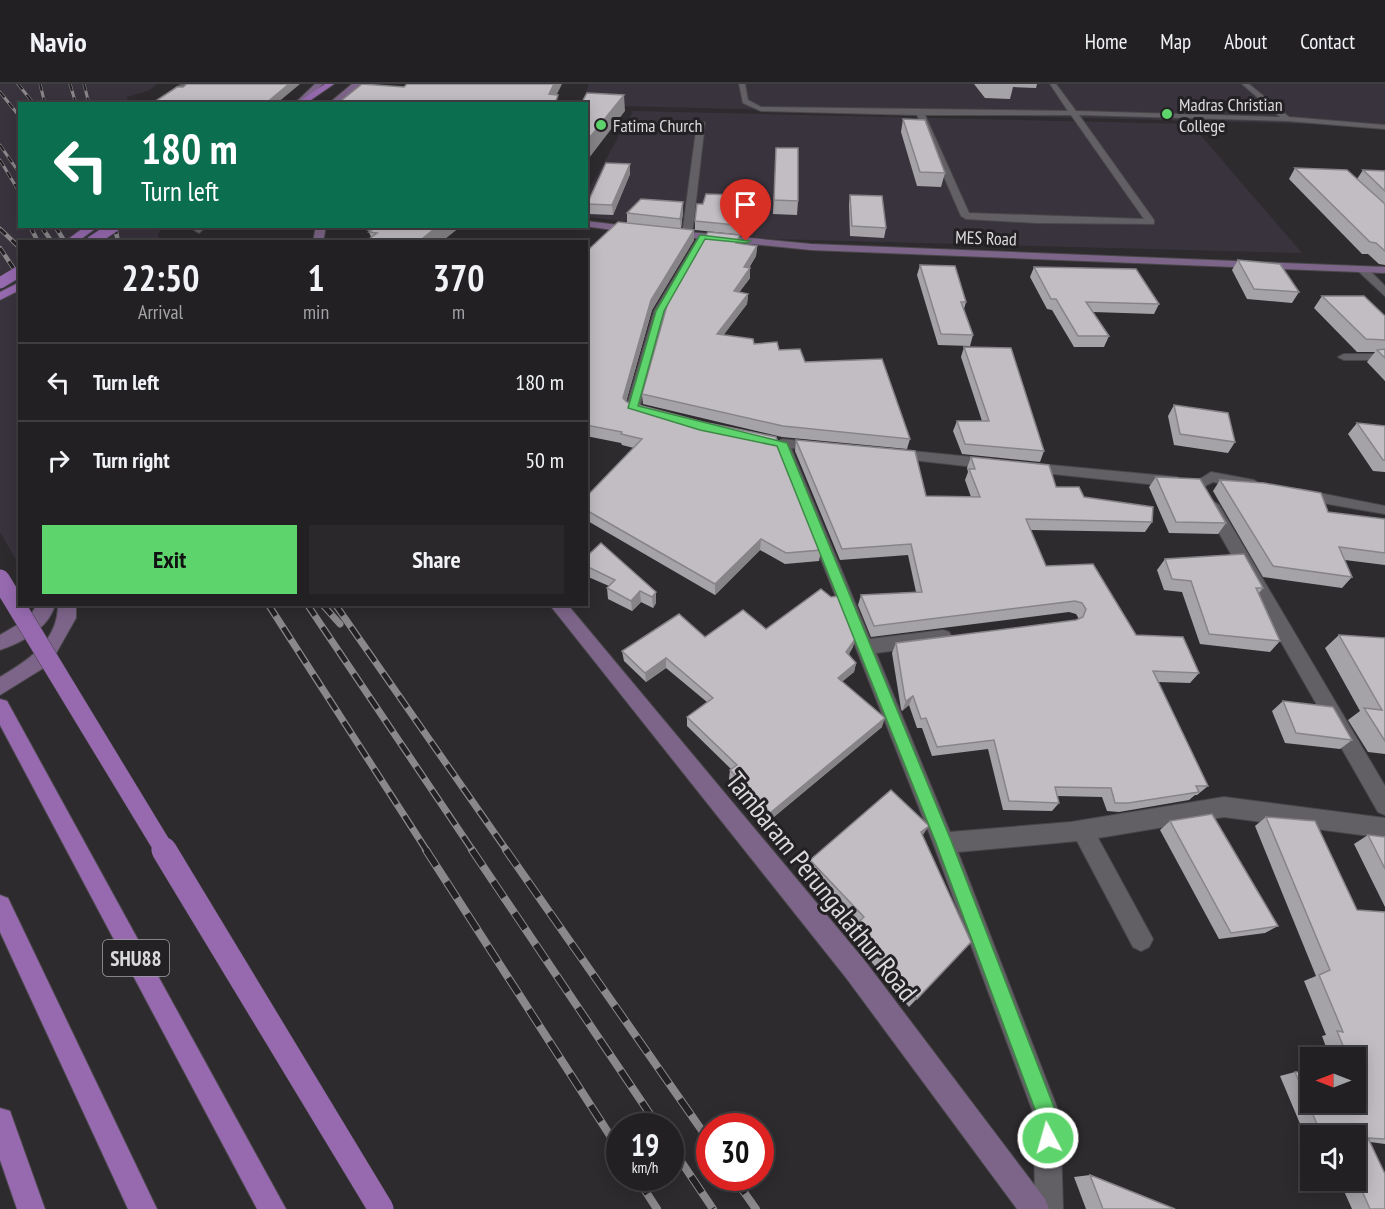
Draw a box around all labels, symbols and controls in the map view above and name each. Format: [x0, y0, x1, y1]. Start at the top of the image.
text: Navio [30, 23, 87, 60]
text: Home [1085, 28, 1127, 55]
text: Map [1160, 28, 1191, 55]
text: About [1224, 28, 1267, 55]
text: Contact [1300, 28, 1355, 55]
place label: Madras Christian College [1179, 93, 1283, 137]
marker: Madras Christian College [1160, 107, 1174, 121]
place label: Fatima Church [613, 114, 702, 137]
marker: Fatima Church [594, 118, 608, 132]
text: 180 m [141, 121, 238, 176]
icon: left [42, 126, 120, 204]
text: Turn left [141, 174, 219, 208]
pin [720, 179, 771, 241]
icon: arrive [729, 188, 762, 221]
street label: MES Road [955, 225, 1017, 251]
text: 22:50 [122, 254, 199, 301]
text: 1 [307, 254, 325, 301]
text: 370 [433, 254, 484, 301]
text: Arrival [138, 299, 183, 325]
text: min [303, 299, 329, 325]
text: m [452, 299, 465, 325]
icon: left [42, 366, 75, 399]
text: Turn left [93, 368, 159, 396]
text: 180 m [515, 368, 564, 396]
icon: right [42, 444, 75, 477]
text: Turn right [93, 446, 170, 474]
text: 50 m [525, 446, 564, 474]
button: Exit [42, 525, 297, 594]
button: Share [309, 525, 564, 594]
street label: Tambaram Perungalathur Road [719, 764, 925, 1008]
road number: SHU88 [103, 940, 169, 976]
north arrow [1300, 1047, 1366, 1113]
map controls [1300, 1047, 1366, 1191]
position arrow [1016, 1106, 1080, 1170]
speed limit sign: 30 [696, 1113, 774, 1191]
text: 19 [631, 1125, 659, 1164]
button: sound [1300, 1125, 1366, 1191]
text: km/h [632, 1158, 658, 1177]

